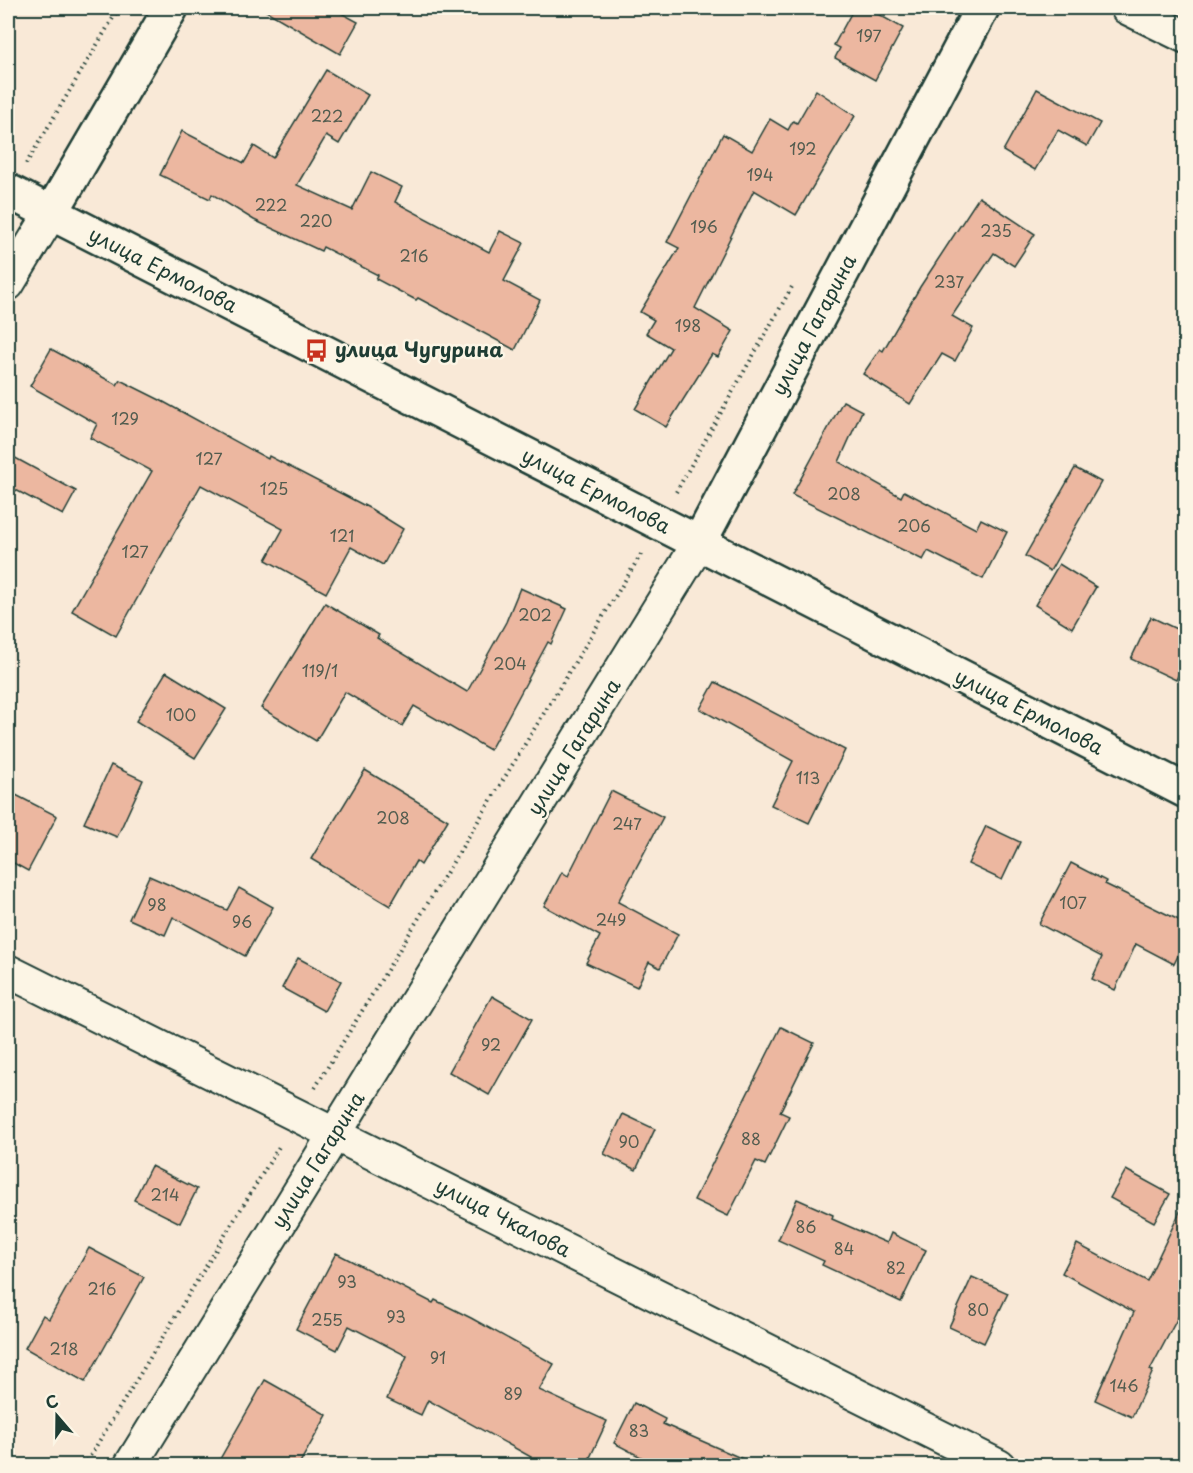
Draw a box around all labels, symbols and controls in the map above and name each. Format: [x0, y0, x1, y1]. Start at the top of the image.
house number: 197 [856, 23, 882, 47]
house number: 222 [311, 103, 343, 127]
house number: 192 [789, 136, 817, 160]
house number: 194 [746, 162, 774, 186]
house number: 222 [255, 192, 287, 216]
house number: 220 [299, 208, 333, 232]
house number: 196 [690, 214, 718, 238]
house number: 235 [980, 218, 1012, 242]
street label: улица Ермолова [84, 219, 244, 320]
house number: 216 [400, 243, 429, 267]
street label: улица Гагарина [763, 248, 863, 401]
house number: 237 [934, 269, 964, 293]
house number: 198 [675, 313, 701, 337]
place label: улица Чугурина [335, 334, 503, 364]
bus stop icon: улица Чугурина [304, 337, 330, 363]
house number: 129 [111, 406, 139, 430]
street label: улица Ермолова [517, 440, 677, 541]
house number: 127 [195, 446, 223, 470]
house number: 125 [260, 476, 288, 500]
house number: 208 [827, 481, 861, 505]
house number: 206 [897, 513, 931, 537]
house number: 121 [330, 523, 354, 547]
house number: 127 [121, 539, 149, 563]
house number: 202 [518, 602, 552, 626]
house number: 204 [493, 651, 527, 675]
house number: 119/1 [302, 658, 338, 682]
street label: улица Ермолова [950, 661, 1110, 762]
street label: улица Гагарина [519, 672, 627, 821]
house number: 100 [166, 702, 196, 726]
house number: 113 [796, 765, 820, 789]
house number: 208 [376, 805, 410, 829]
house number: 247 [612, 811, 642, 835]
house number: 107 [1059, 890, 1087, 914]
house number: 98 [147, 892, 167, 916]
house number: 249 [596, 907, 626, 931]
house number: 96 [232, 909, 252, 933]
house number: 92 [481, 1032, 501, 1056]
street label: улица Гагарина [263, 1085, 371, 1234]
house number: 88 [741, 1126, 761, 1150]
house number: 90 [618, 1129, 640, 1153]
street label: улица Чкалова [431, 1170, 577, 1264]
house number: 214 [150, 1182, 180, 1206]
house number: 86 [796, 1214, 816, 1238]
house number: 84 [834, 1236, 854, 1260]
house number: 82 [886, 1255, 906, 1279]
house number: 93 [337, 1269, 357, 1293]
house number: 216 [88, 1276, 117, 1300]
house number: 80 [967, 1297, 989, 1321]
house number: 93 [386, 1304, 406, 1328]
house number: 255 [311, 1307, 343, 1331]
house number: 218 [49, 1336, 79, 1360]
house number: 91 [430, 1345, 446, 1369]
house number: 146 [1109, 1373, 1139, 1397]
house number: 89 [503, 1381, 523, 1405]
north arrow [27, 1386, 87, 1446]
text: С [42, 1388, 61, 1414]
house number: 83 [629, 1418, 649, 1442]

